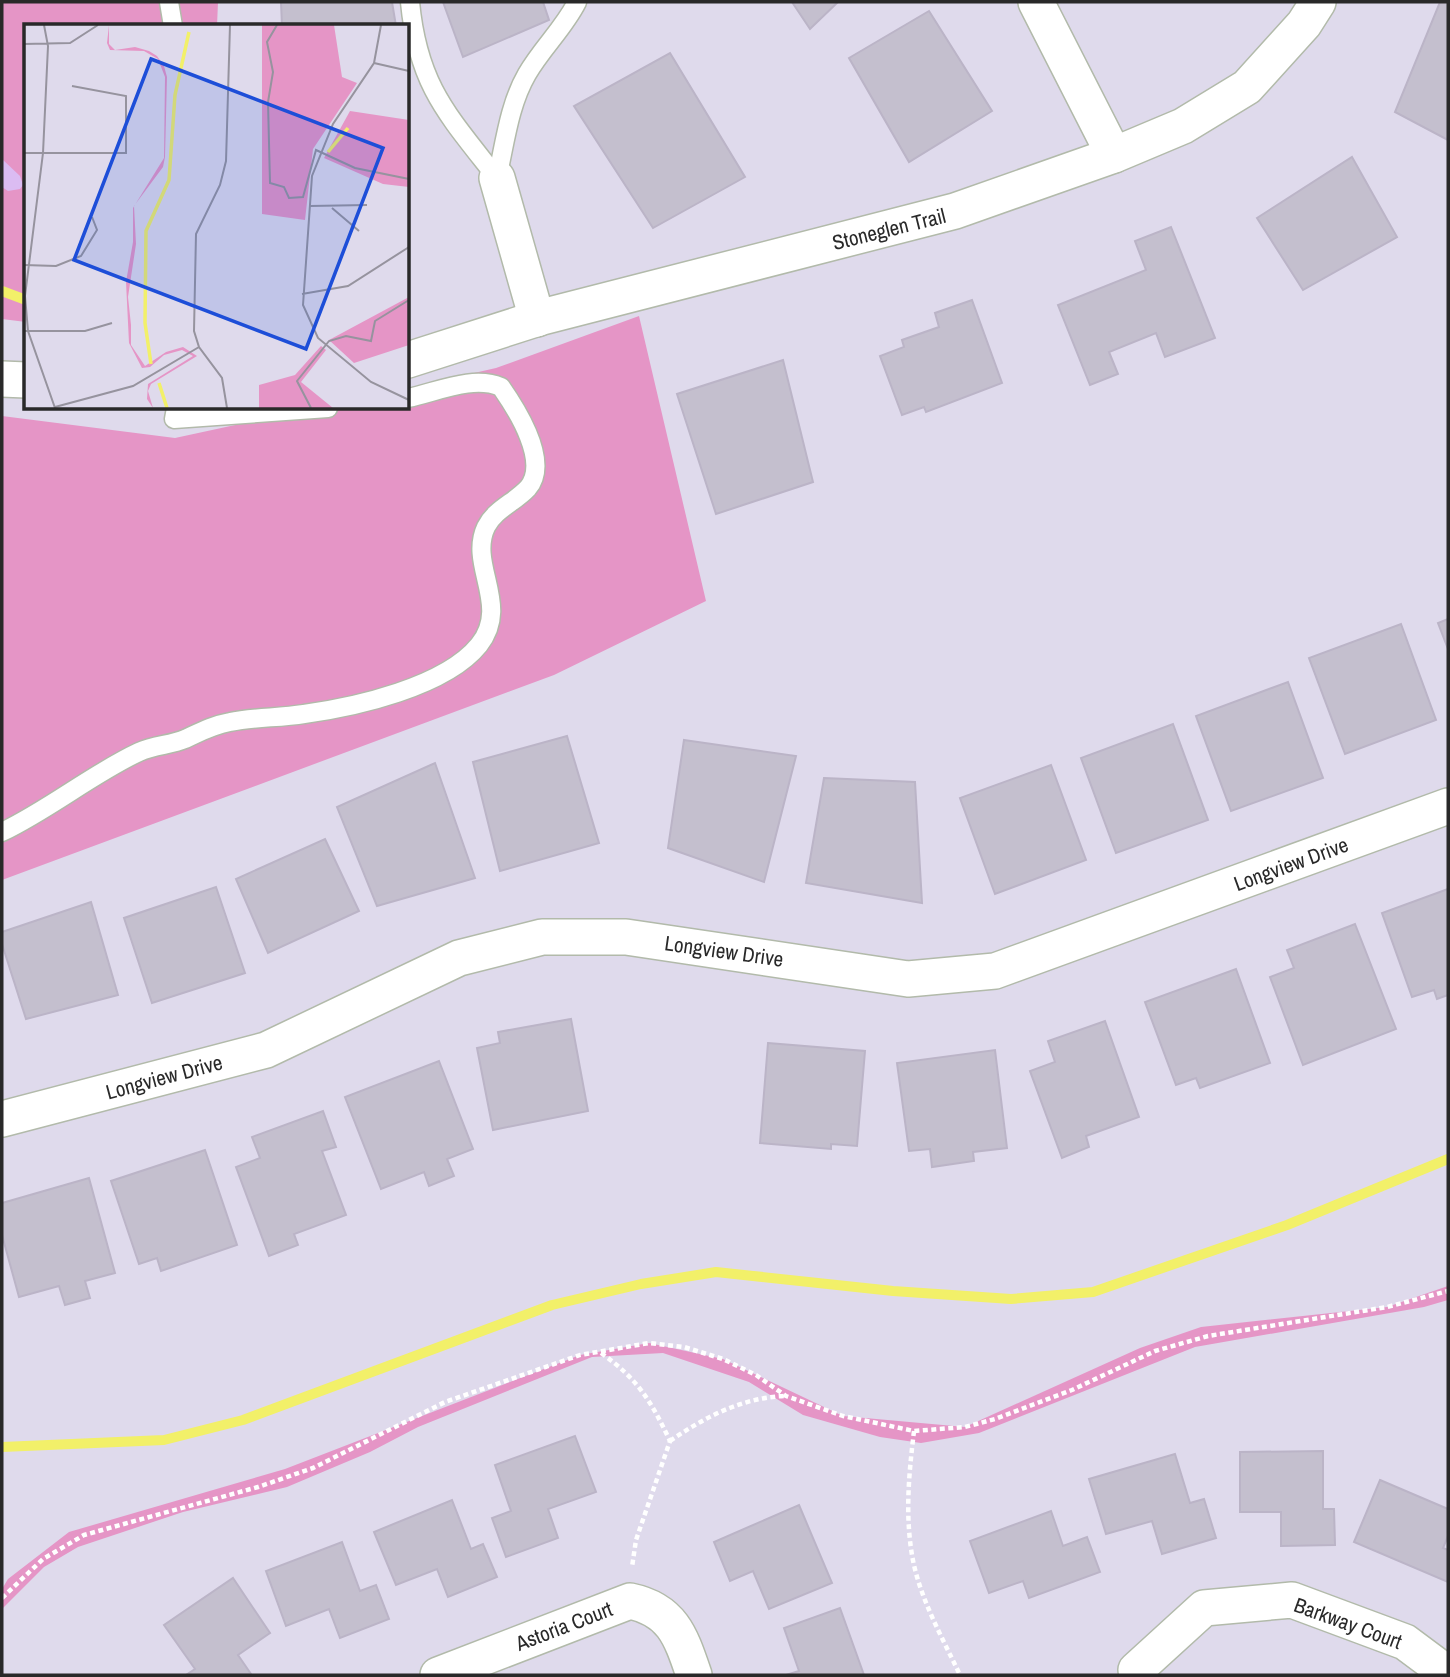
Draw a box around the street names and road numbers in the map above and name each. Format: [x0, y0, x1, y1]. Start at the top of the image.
street label: Stoneglen Trail [829, 201, 949, 257]
street label: Longview Drive [1230, 830, 1352, 898]
street label: Longview Drive [663, 928, 785, 974]
street label: Longview Drive [102, 1048, 226, 1106]
street label: Barkway Court [1290, 1590, 1406, 1656]
street label: Astoria Court [511, 1594, 617, 1658]

